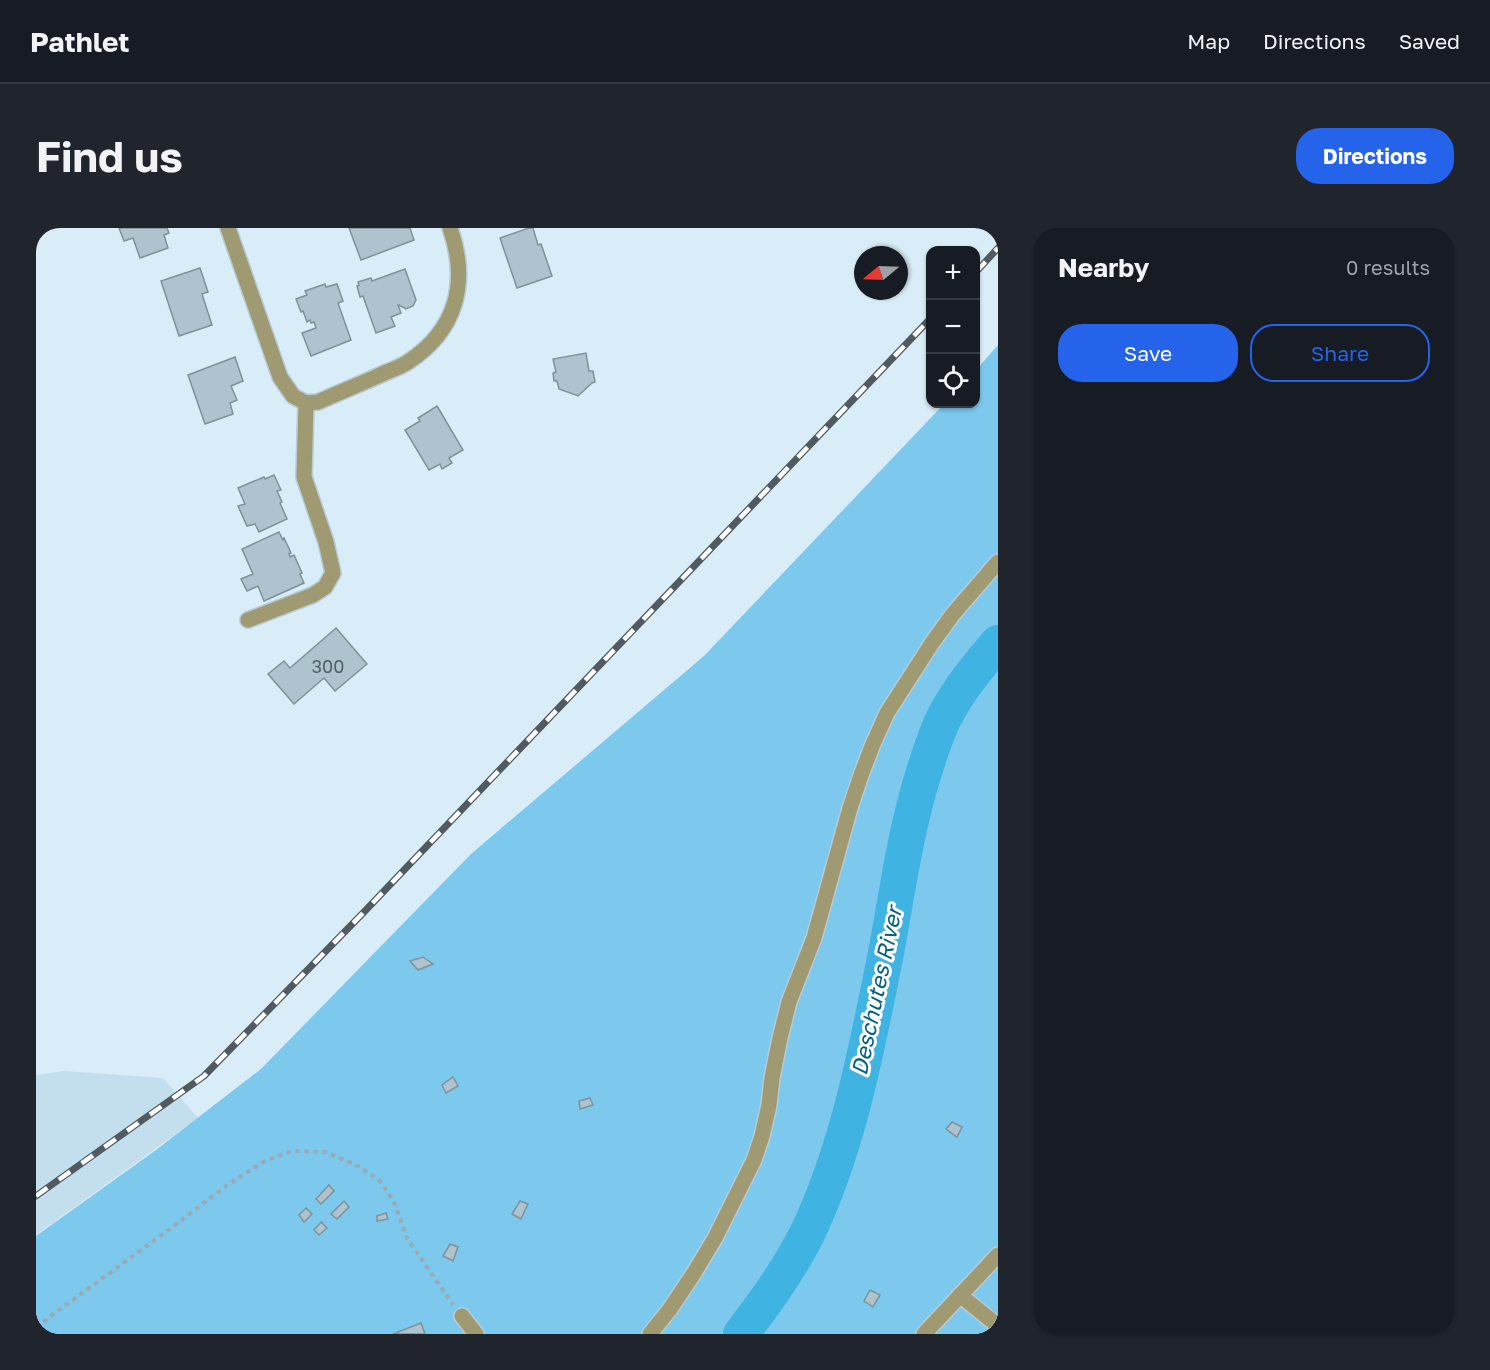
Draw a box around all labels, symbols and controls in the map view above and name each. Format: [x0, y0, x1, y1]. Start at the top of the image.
text: Pathlet [30, 25, 130, 58]
text: Map [1187, 28, 1230, 54]
text: Directions [1263, 28, 1366, 54]
text: Saved [1399, 28, 1460, 54]
button: Directions [1296, 128, 1454, 184]
text: Find us [36, 131, 183, 181]
north arrow [854, 246, 908, 300]
map controls [926, 246, 980, 408]
button: + [926, 246, 980, 300]
text: Nearby [1058, 252, 1149, 283]
text: 0 results [1346, 255, 1430, 279]
button: − [926, 300, 980, 354]
button: Save [1058, 324, 1238, 382]
button: Share [1250, 324, 1430, 382]
button: locate [926, 354, 980, 408]
house number: 300 [312, 655, 344, 677]
water label: Deschutes River [845, 901, 908, 1078]

